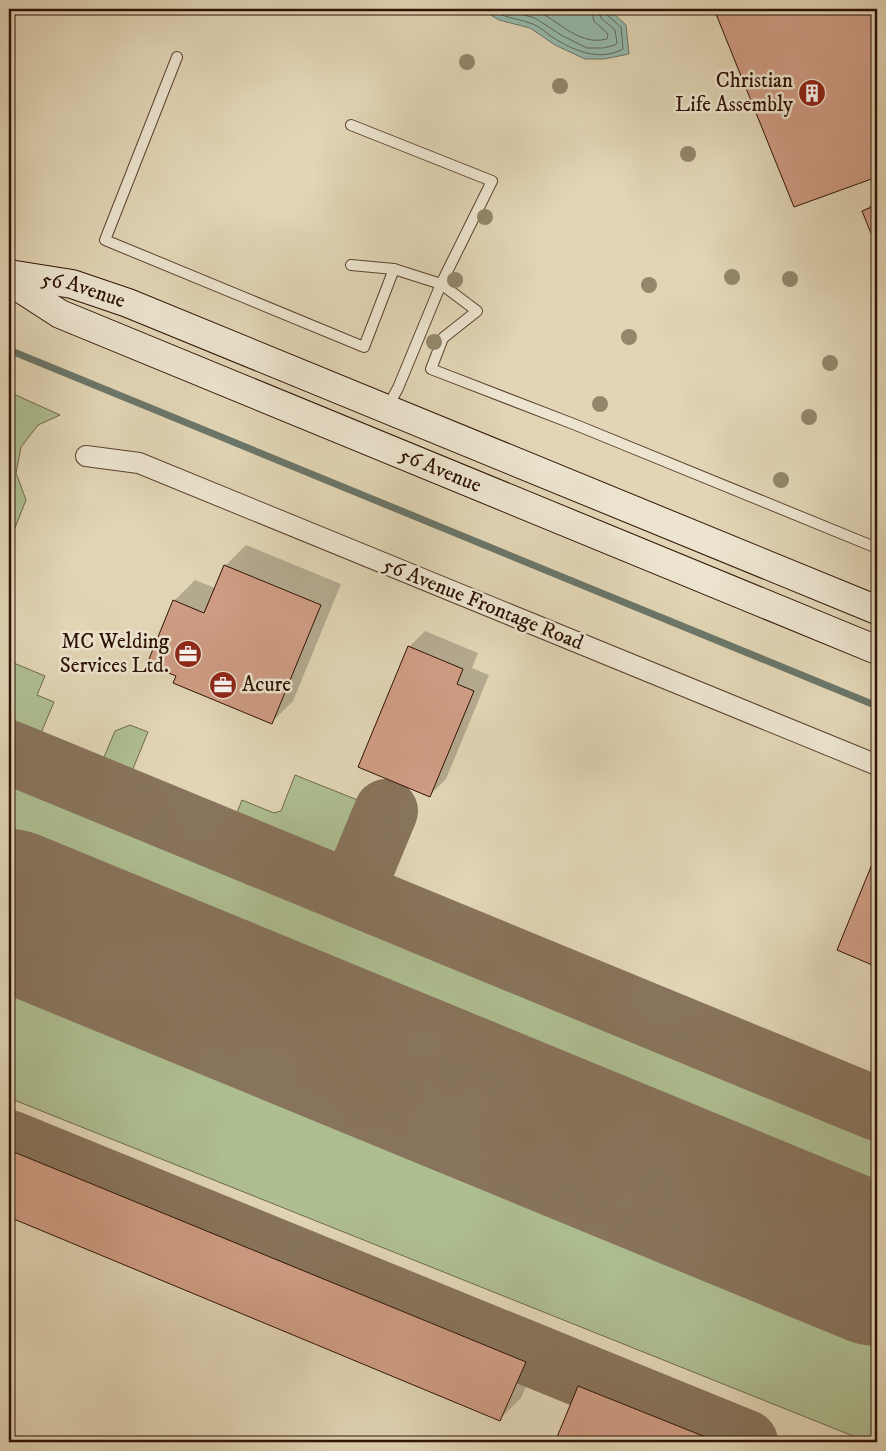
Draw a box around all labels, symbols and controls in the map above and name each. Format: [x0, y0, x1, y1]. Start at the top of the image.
place label: Christian Life Assembly [675, 68, 794, 118]
building icon: Christian Life Assembly [797, 78, 827, 108]
street label: 56 Avenue [39, 266, 129, 314]
street label: 56 Avenue [395, 442, 486, 499]
street label: 56 Avenue Frontage Road [379, 552, 588, 656]
place label: MC Welding Services Ltd. [60, 629, 170, 679]
office icon: MC Welding Services Ltd. [173, 639, 203, 669]
office icon: Acure [208, 670, 238, 700]
place label: Acure [242, 672, 291, 698]

